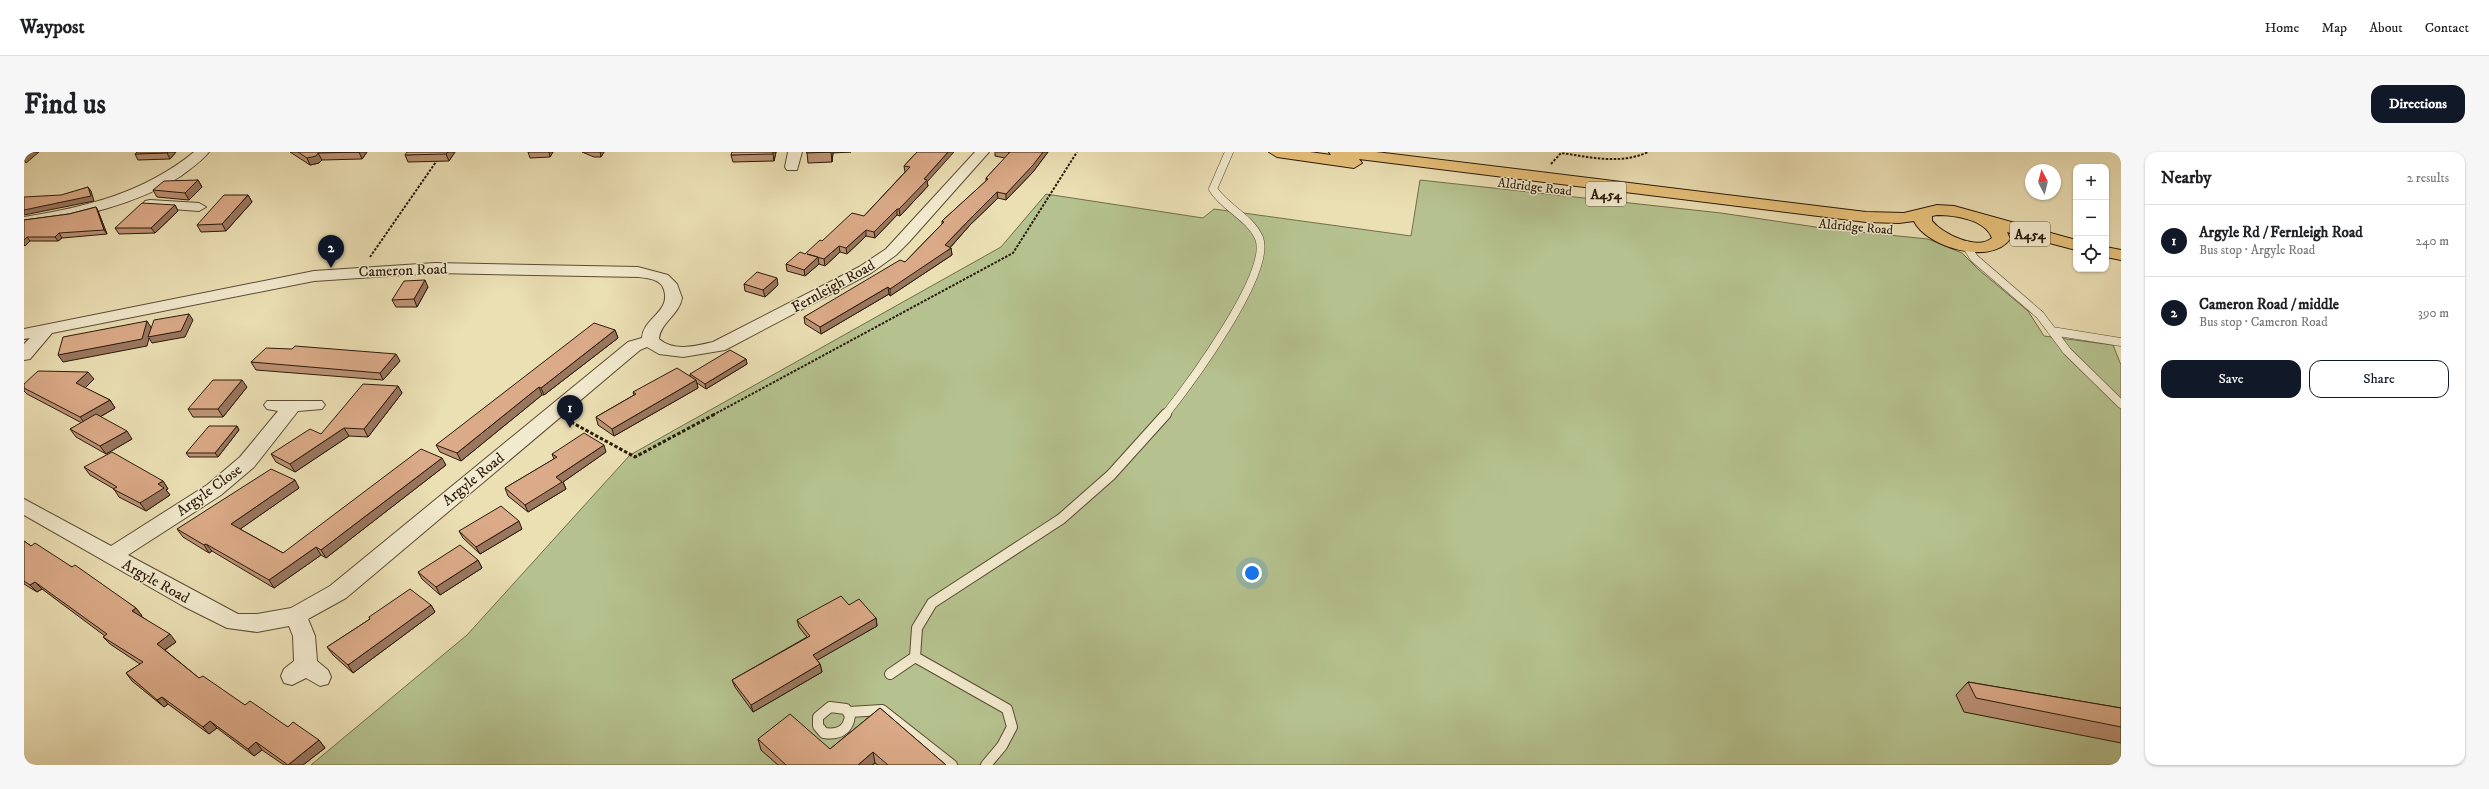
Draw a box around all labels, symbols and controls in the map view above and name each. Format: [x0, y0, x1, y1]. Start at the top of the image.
text: Waypost [20, 16, 84, 39]
text: Home [2265, 19, 2299, 37]
text: Map [2321, 19, 2347, 37]
text: About [2369, 19, 2403, 37]
text: Contact [2425, 19, 2469, 37]
button: Directions [2371, 85, 2465, 123]
text: Find us [24, 87, 106, 122]
north arrow [2025, 164, 2061, 200]
map controls [2073, 164, 2109, 272]
button: + [2073, 164, 2109, 200]
text: Nearby [2161, 167, 2211, 189]
text: 2 results [2407, 170, 2449, 186]
street label: Aldridge Road [1497, 174, 1573, 200]
road number: A454 [1586, 182, 1626, 206]
button: − [2073, 200, 2109, 236]
street label: Aldridge Road [1818, 216, 1894, 238]
road number: A454 [2010, 222, 2050, 246]
text: Argyle Rd / Fernleigh Road [2199, 223, 2363, 242]
text: 1 [2172, 233, 2176, 249]
text: 240 m [2416, 233, 2449, 249]
pin: 2 [318, 235, 344, 268]
button: locate [2073, 236, 2109, 272]
text: Bus stop · Argyle Road [2199, 242, 2315, 258]
street label: Fernleigh Road [788, 255, 879, 317]
street label: Cameron Road [358, 259, 448, 282]
text: Cameron Road / middle [2199, 295, 2339, 314]
text: 2 [2171, 305, 2177, 321]
text: 390 m [2418, 305, 2449, 321]
text: Bus stop · Cameron Road [2199, 314, 2328, 330]
button: Save [2161, 360, 2301, 398]
button: Share [2309, 360, 2449, 398]
pin: 1 [557, 395, 583, 428]
street label: Argyle Road [438, 448, 509, 510]
street label: Argyle Close [173, 460, 246, 521]
street label: Argyle Road [119, 555, 193, 608]
your location [1242, 563, 1262, 583]

